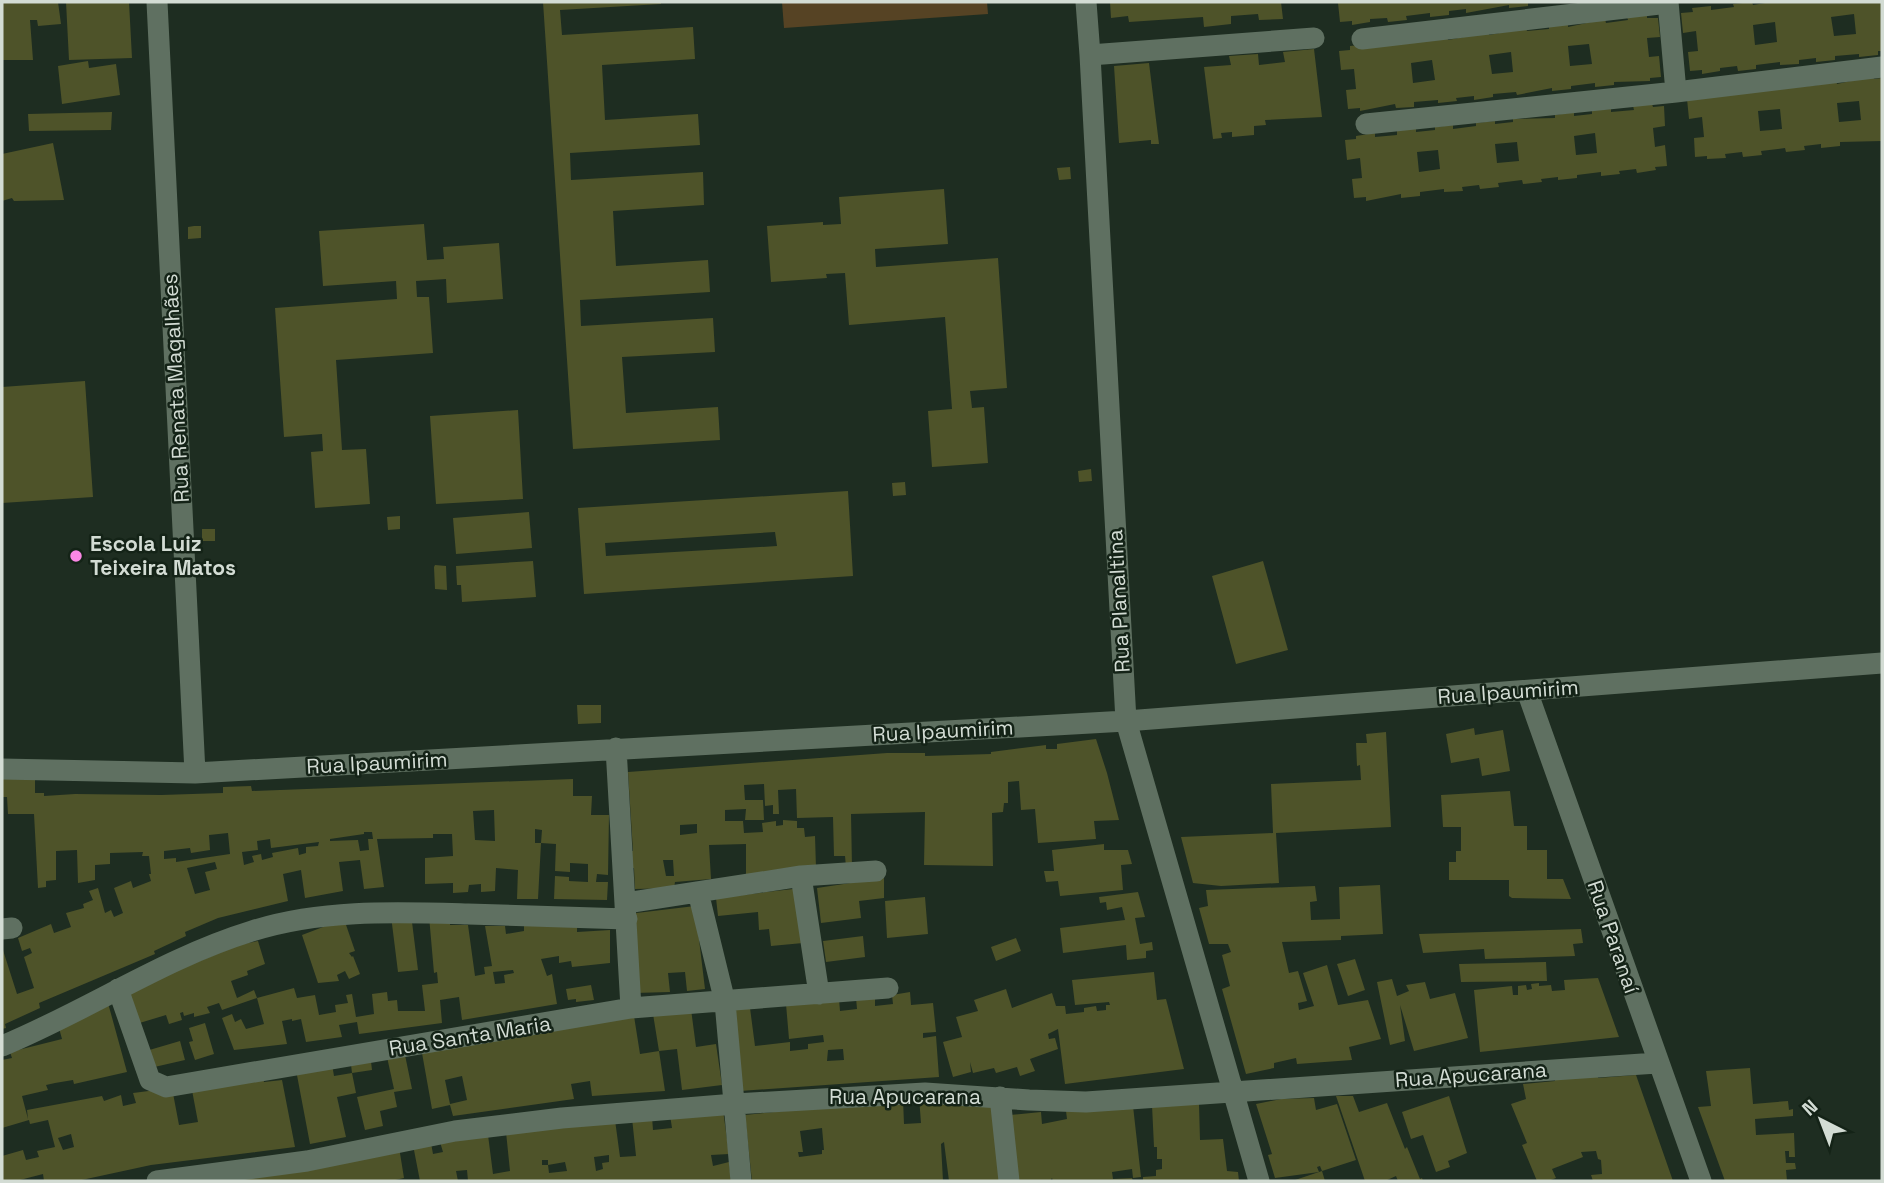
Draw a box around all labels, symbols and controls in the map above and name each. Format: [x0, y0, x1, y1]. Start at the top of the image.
street label: Rua Renata Magalhães [156, 273, 195, 503]
street label: Rua Planaltina [1101, 529, 1136, 673]
place label: Escola Luiz Teixeira Matos [90, 530, 236, 581]
marker: Escola Luiz Teixeira Matos [68, 548, 84, 564]
street label: Rua Ipaumirim [1437, 673, 1579, 710]
street label: Rua Ipaumirim [872, 713, 1014, 748]
street label: Rua Ipaumirim [306, 745, 448, 780]
street label: Rua Paranaí [1582, 877, 1646, 998]
street label: Rua Santa Maria [387, 1009, 553, 1062]
street label: Rua Apucarana [1394, 1056, 1548, 1093]
street label: Rua Apucarana [829, 1083, 981, 1110]
north arrow [1786, 1085, 1856, 1155]
text: N [1797, 1094, 1823, 1121]

